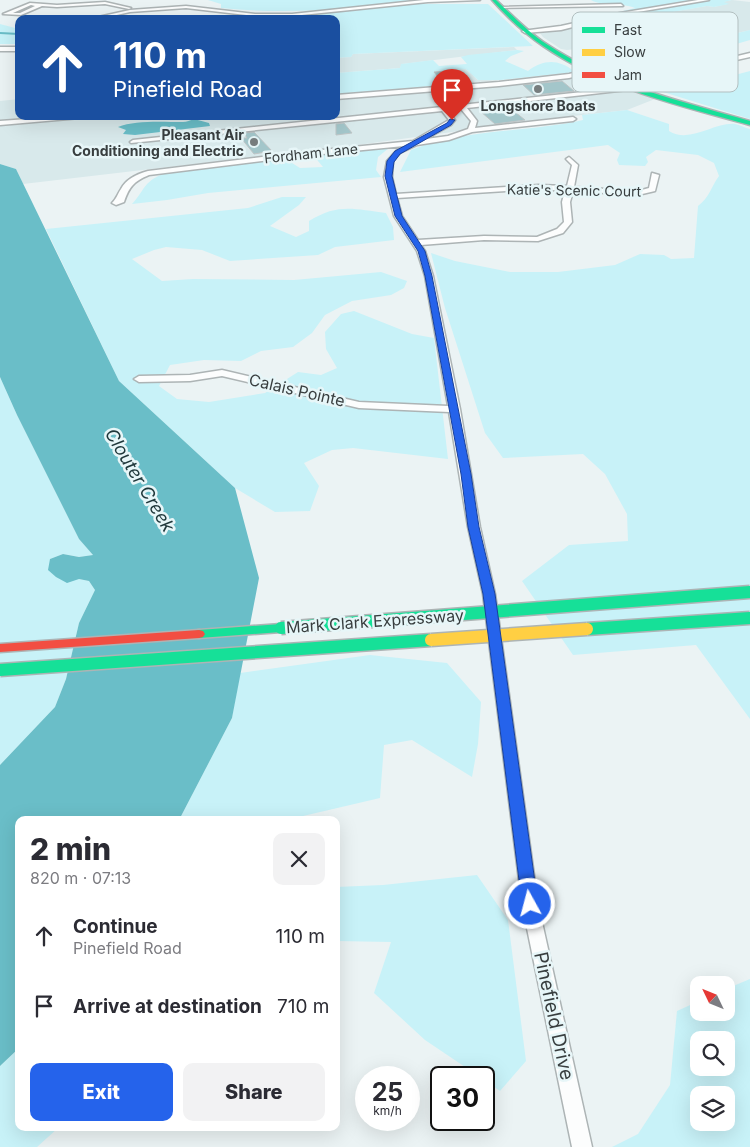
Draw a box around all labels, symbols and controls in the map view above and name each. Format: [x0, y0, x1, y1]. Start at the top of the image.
legend [572, 12, 738, 92]
text: Fast [614, 21, 642, 38]
text: 110 m [113, 34, 207, 76]
icon: ahead [30, 35, 95, 100]
text: Slow [614, 43, 646, 60]
text: Jam [614, 66, 642, 83]
pin [431, 69, 473, 120]
text: Pinefield Road [113, 76, 263, 102]
icon: arrive [438, 76, 466, 104]
marker: Longshore Boats [532, 83, 544, 95]
place label: Longshore Boats [480, 97, 596, 114]
place label: Pleasant Air Conditioning and Electric [72, 126, 244, 159]
marker: Pleasant Air Conditioning and Electric [248, 136, 260, 148]
street label: Fordham Lane [263, 140, 359, 166]
street label: Katie's Scenic Court [507, 180, 642, 200]
street label: Calais Pointe [247, 369, 347, 411]
water label: Clouter Creek [101, 424, 180, 537]
street label: Mark Clark Expressway [285, 605, 465, 637]
text: 2 min [30, 831, 111, 867]
button: close [273, 833, 325, 885]
text: 820 m · 07:13 [30, 868, 131, 888]
position arrow [503, 877, 555, 929]
text: Continue [73, 915, 158, 938]
icon: ahead [30, 922, 58, 950]
text: 110 m [276, 925, 325, 948]
text: Pinefield Road [73, 938, 182, 958]
street label: Pinefield Drive [529, 950, 579, 1082]
north arrow [690, 976, 735, 1021]
map controls [690, 976, 735, 1131]
icon: arrive [30, 992, 58, 1020]
text: Arrive at destination [73, 995, 262, 1018]
text: 710 m [277, 995, 329, 1018]
button: search [690, 1031, 735, 1076]
button: Exit [30, 1063, 173, 1121]
button: Share [183, 1063, 325, 1121]
speed limit sign: 30 [430, 1066, 495, 1131]
text: 25 [372, 1077, 403, 1107]
button: layers [690, 1086, 735, 1131]
text: km/h [373, 1103, 402, 1118]

